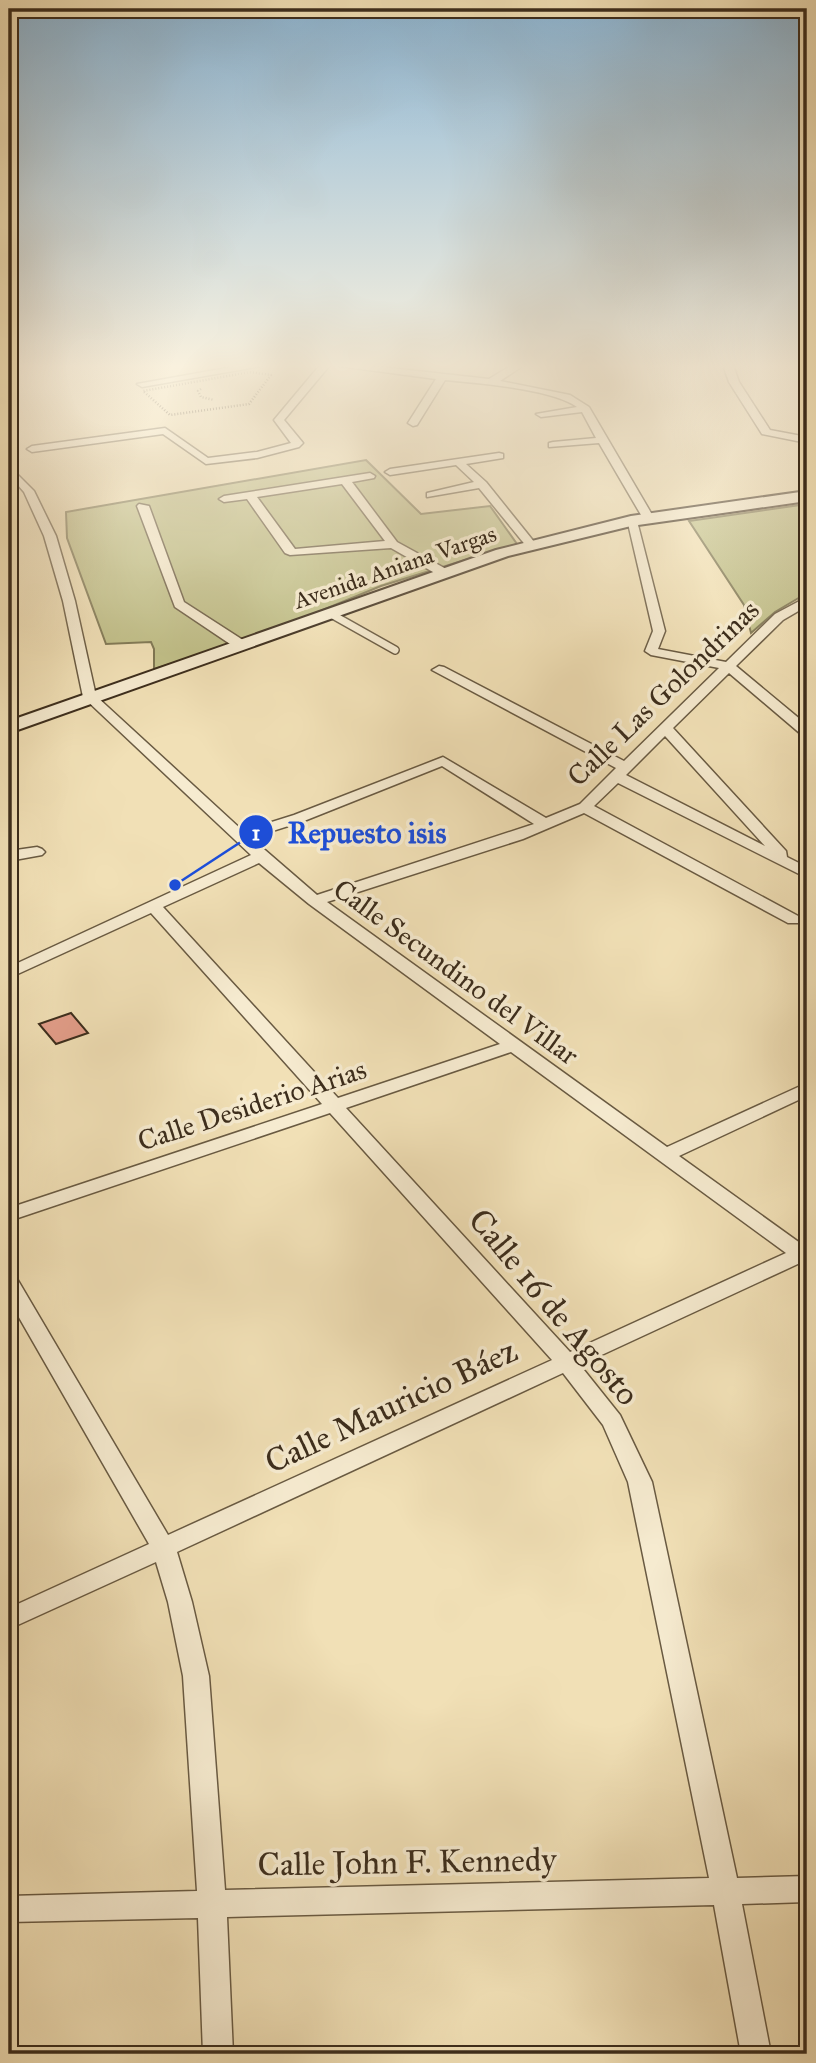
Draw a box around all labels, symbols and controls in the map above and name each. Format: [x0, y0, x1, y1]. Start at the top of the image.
street label: Avenida Aniana Vargas [289, 519, 500, 616]
street label: Calle Las Golondrinas [560, 592, 766, 794]
callout: Repuesto isis [238, 807, 460, 858]
text: Repuesto isis [288, 815, 446, 851]
text: 1 [252, 820, 260, 846]
street label: Calle Secundino del Villar [327, 871, 586, 1073]
street label: Calle Desiderio Arias [133, 1052, 371, 1158]
street label: Calle 16 de Agosto [460, 1200, 648, 1414]
street label: Calle Mauricio Báez [259, 1330, 523, 1482]
street label: Calle John F. Kennedy [257, 1839, 557, 1886]

